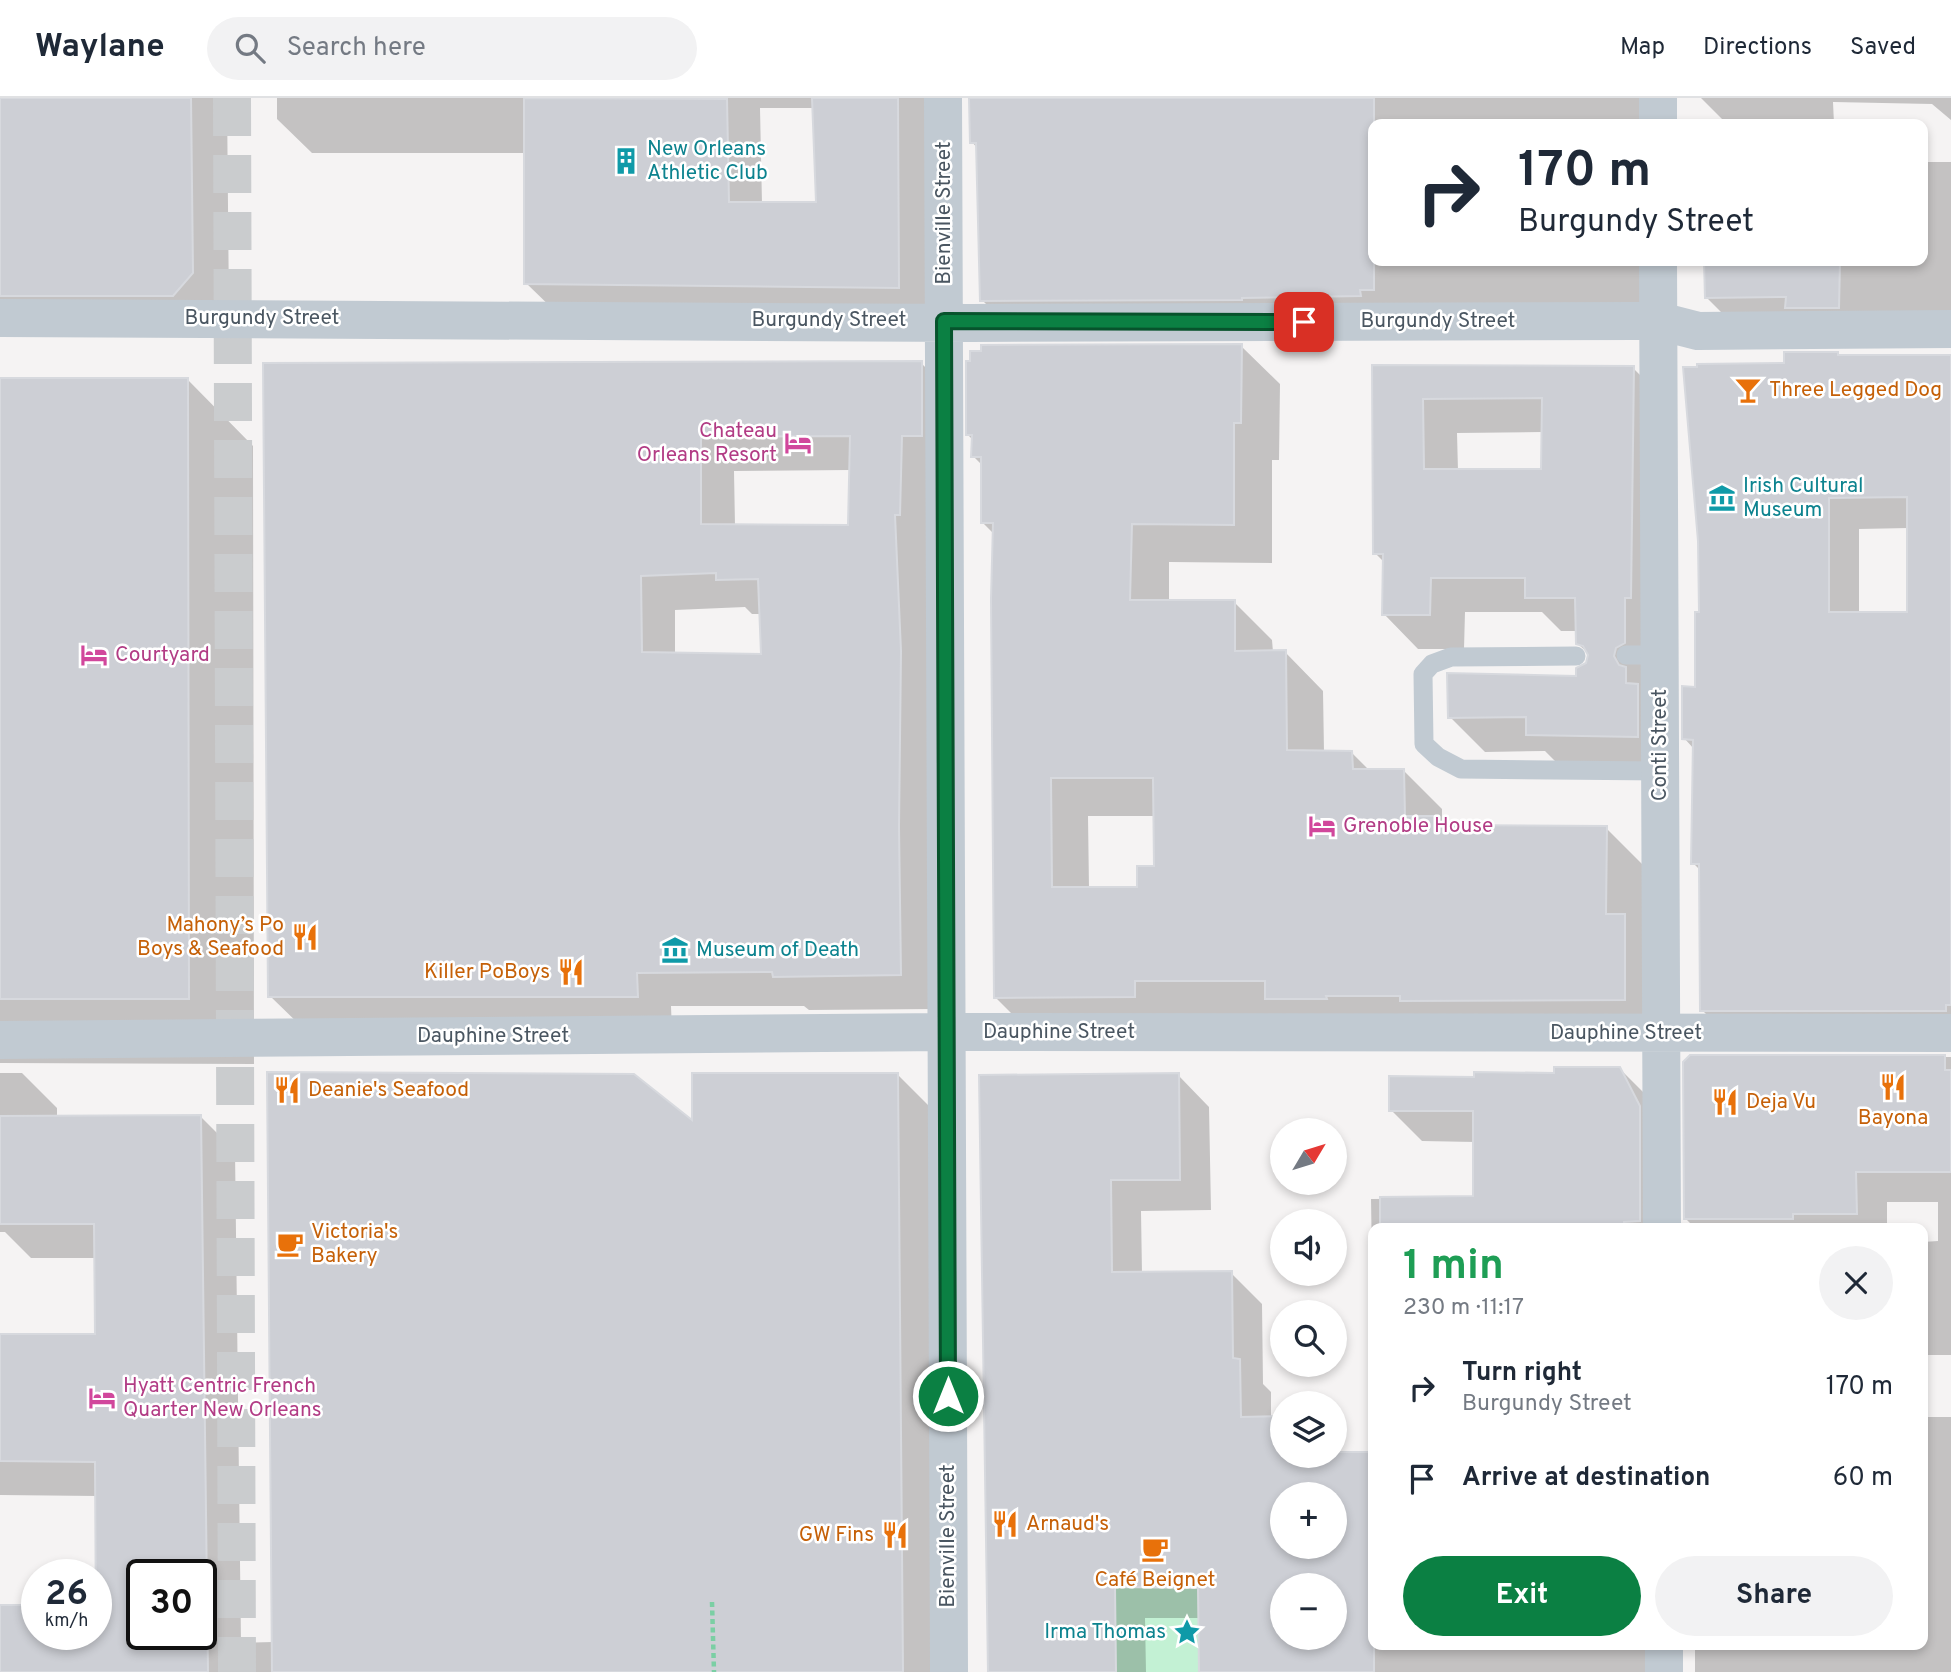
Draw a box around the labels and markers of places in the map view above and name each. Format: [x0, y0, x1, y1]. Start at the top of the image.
place label: New Orleans Athletic Club [647, 136, 768, 187]
building icon: New Orleans Athletic Club [611, 146, 641, 176]
pin [1274, 292, 1334, 352]
bar icon: Three Legged Dog [1733, 375, 1763, 405]
place label: Three Legged Dog [1769, 377, 1942, 404]
place label: Chateau Orleans Resort [637, 418, 777, 469]
hotel icon: Chateau Orleans Resort [783, 428, 813, 458]
place label: Irish Cultural Museum [1743, 473, 1864, 524]
museum icon: Irish Cultural Museum [1707, 483, 1737, 513]
hotel icon: Courtyard [79, 640, 109, 670]
place label: Courtyard [115, 642, 210, 669]
hotel icon: Grenoble House [1307, 811, 1337, 841]
place label: Grenoble House [1343, 813, 1493, 840]
place label: Mahony’s Po Boys & Seafood [137, 912, 284, 963]
restaurant icon: Mahony’s Po Boys & Seafood [290, 922, 320, 952]
museum icon: Museum of Death [660, 935, 690, 965]
place label: Museum of Death [696, 937, 859, 964]
restaurant icon: Killer PoBoys [556, 957, 586, 987]
place label: Killer PoBoys [424, 959, 550, 986]
restaurant icon: Bayona [1878, 1072, 1908, 1102]
restaurant icon: Deanie's Seafood [272, 1075, 302, 1105]
place label: Deanie's Seafood [308, 1077, 469, 1104]
restaurant icon: Deja Vu [1710, 1087, 1740, 1117]
place label: Deja Vu [1746, 1089, 1816, 1116]
place label: Bayona [1858, 1105, 1928, 1132]
place label: Victoria's Bakery [311, 1219, 398, 1270]
cafe icon: Victoria's Bakery [275, 1229, 305, 1259]
place label: Hyatt Centric French Quarter New Orleans [123, 1373, 322, 1424]
hotel icon: Hyatt Centric French Quarter New Orleans [87, 1383, 117, 1413]
restaurant icon: Arnaud's [990, 1509, 1020, 1539]
place label: Arnaud's [1026, 1511, 1109, 1538]
restaurant icon: GW Fins [880, 1520, 910, 1550]
place label: GW Fins [799, 1522, 874, 1549]
cafe icon: Café Beignet [1140, 1534, 1170, 1564]
place label: Café Beignet [1094, 1567, 1216, 1594]
place icon: Irma Thomas [1172, 1617, 1202, 1647]
place label: Irma Thomas [1044, 1619, 1166, 1646]

